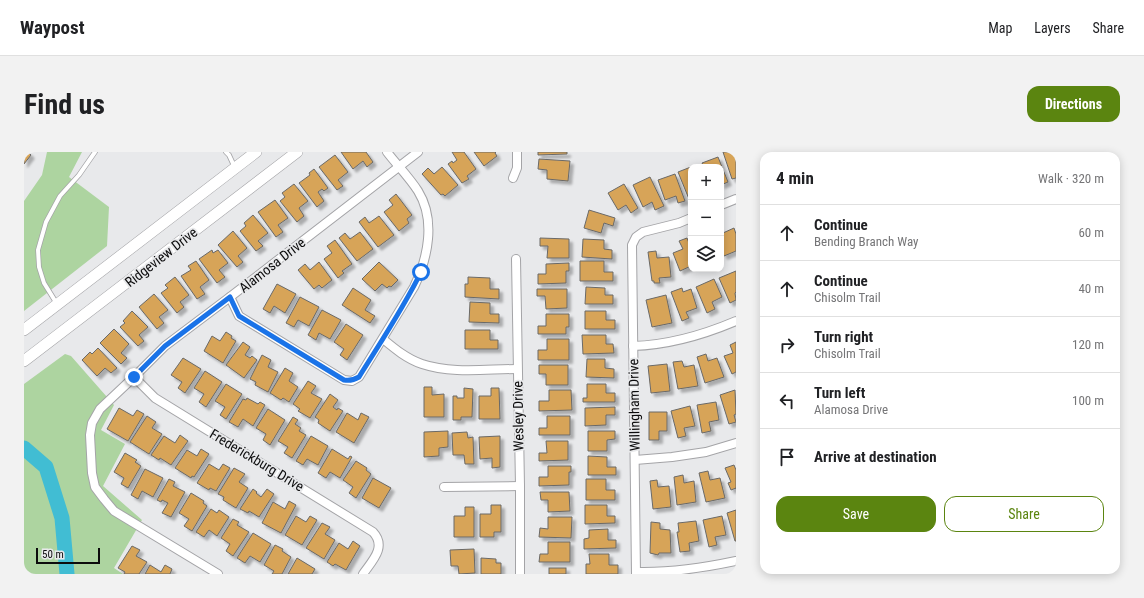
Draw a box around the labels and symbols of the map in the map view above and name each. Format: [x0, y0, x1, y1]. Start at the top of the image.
street label: Ridgeview Drive [122, 224, 201, 290]
street label: Alamosa Drive [236, 234, 309, 296]
route start [412, 263, 430, 281]
street label: Willingham Drive [625, 358, 643, 451]
route end [125, 368, 143, 386]
street label: Wesley Drive [509, 380, 527, 451]
street label: Frederickburg Drive [207, 426, 307, 495]
scale bar [36, 546, 100, 565]

